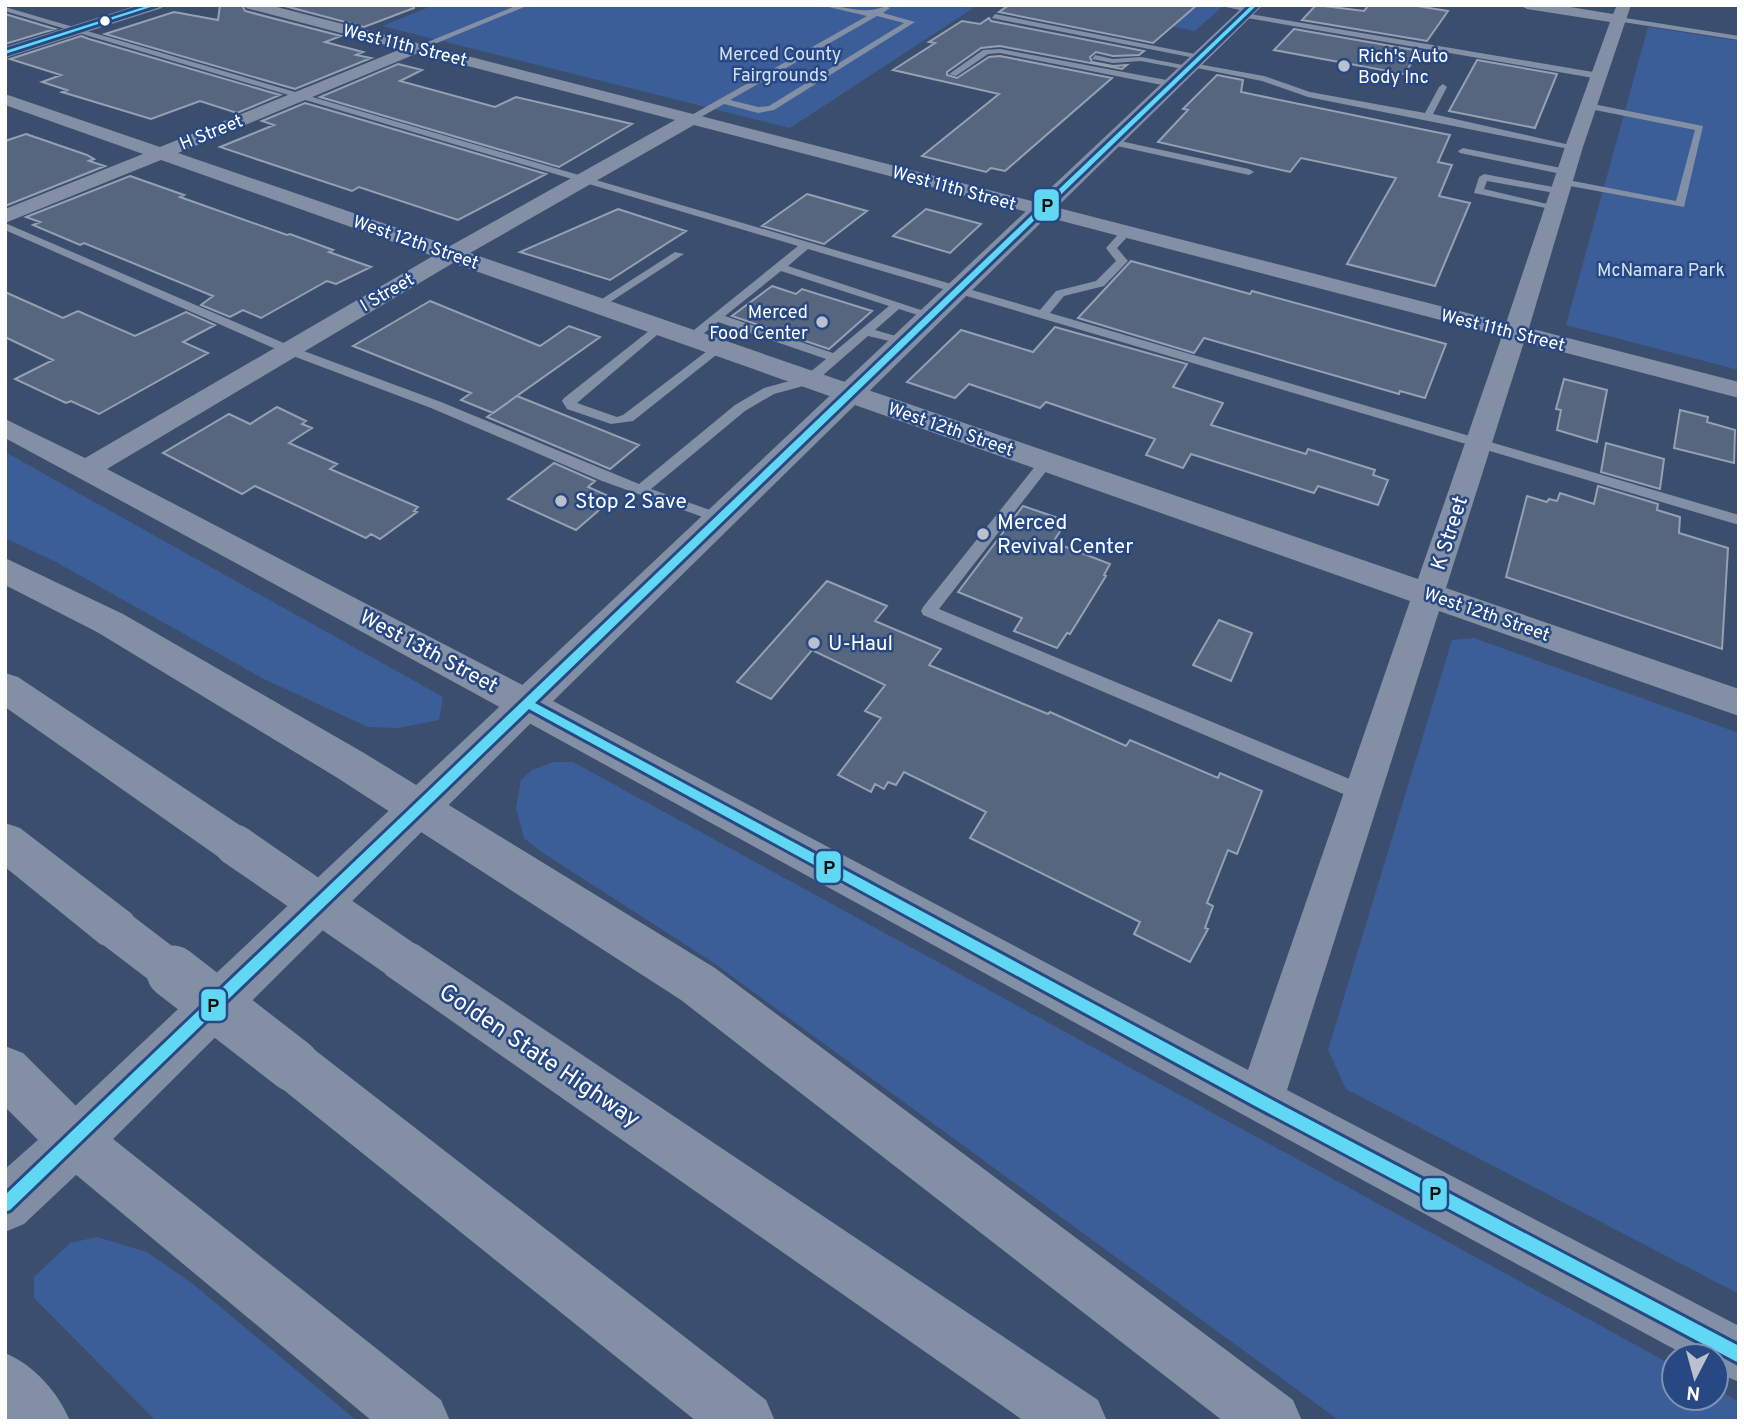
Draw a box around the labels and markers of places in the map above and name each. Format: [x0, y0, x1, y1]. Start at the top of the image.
unlabelled marker [98, 14, 112, 28]
place label: Rich's Auto Body Inc [1358, 46, 1448, 90]
marker: Rich's Auto Body Inc [1336, 58, 1352, 74]
place label: Merced Food Center [709, 302, 808, 346]
marker: Merced Food Center [814, 314, 830, 330]
place label: Stop 2 Save [575, 489, 687, 516]
marker: Stop 2 Save [553, 493, 569, 509]
place label: Merced Revival Center [997, 510, 1133, 561]
marker: Merced Revival Center [975, 526, 991, 542]
place label: U-Haul [828, 631, 893, 658]
marker: U-Haul [806, 635, 822, 651]

